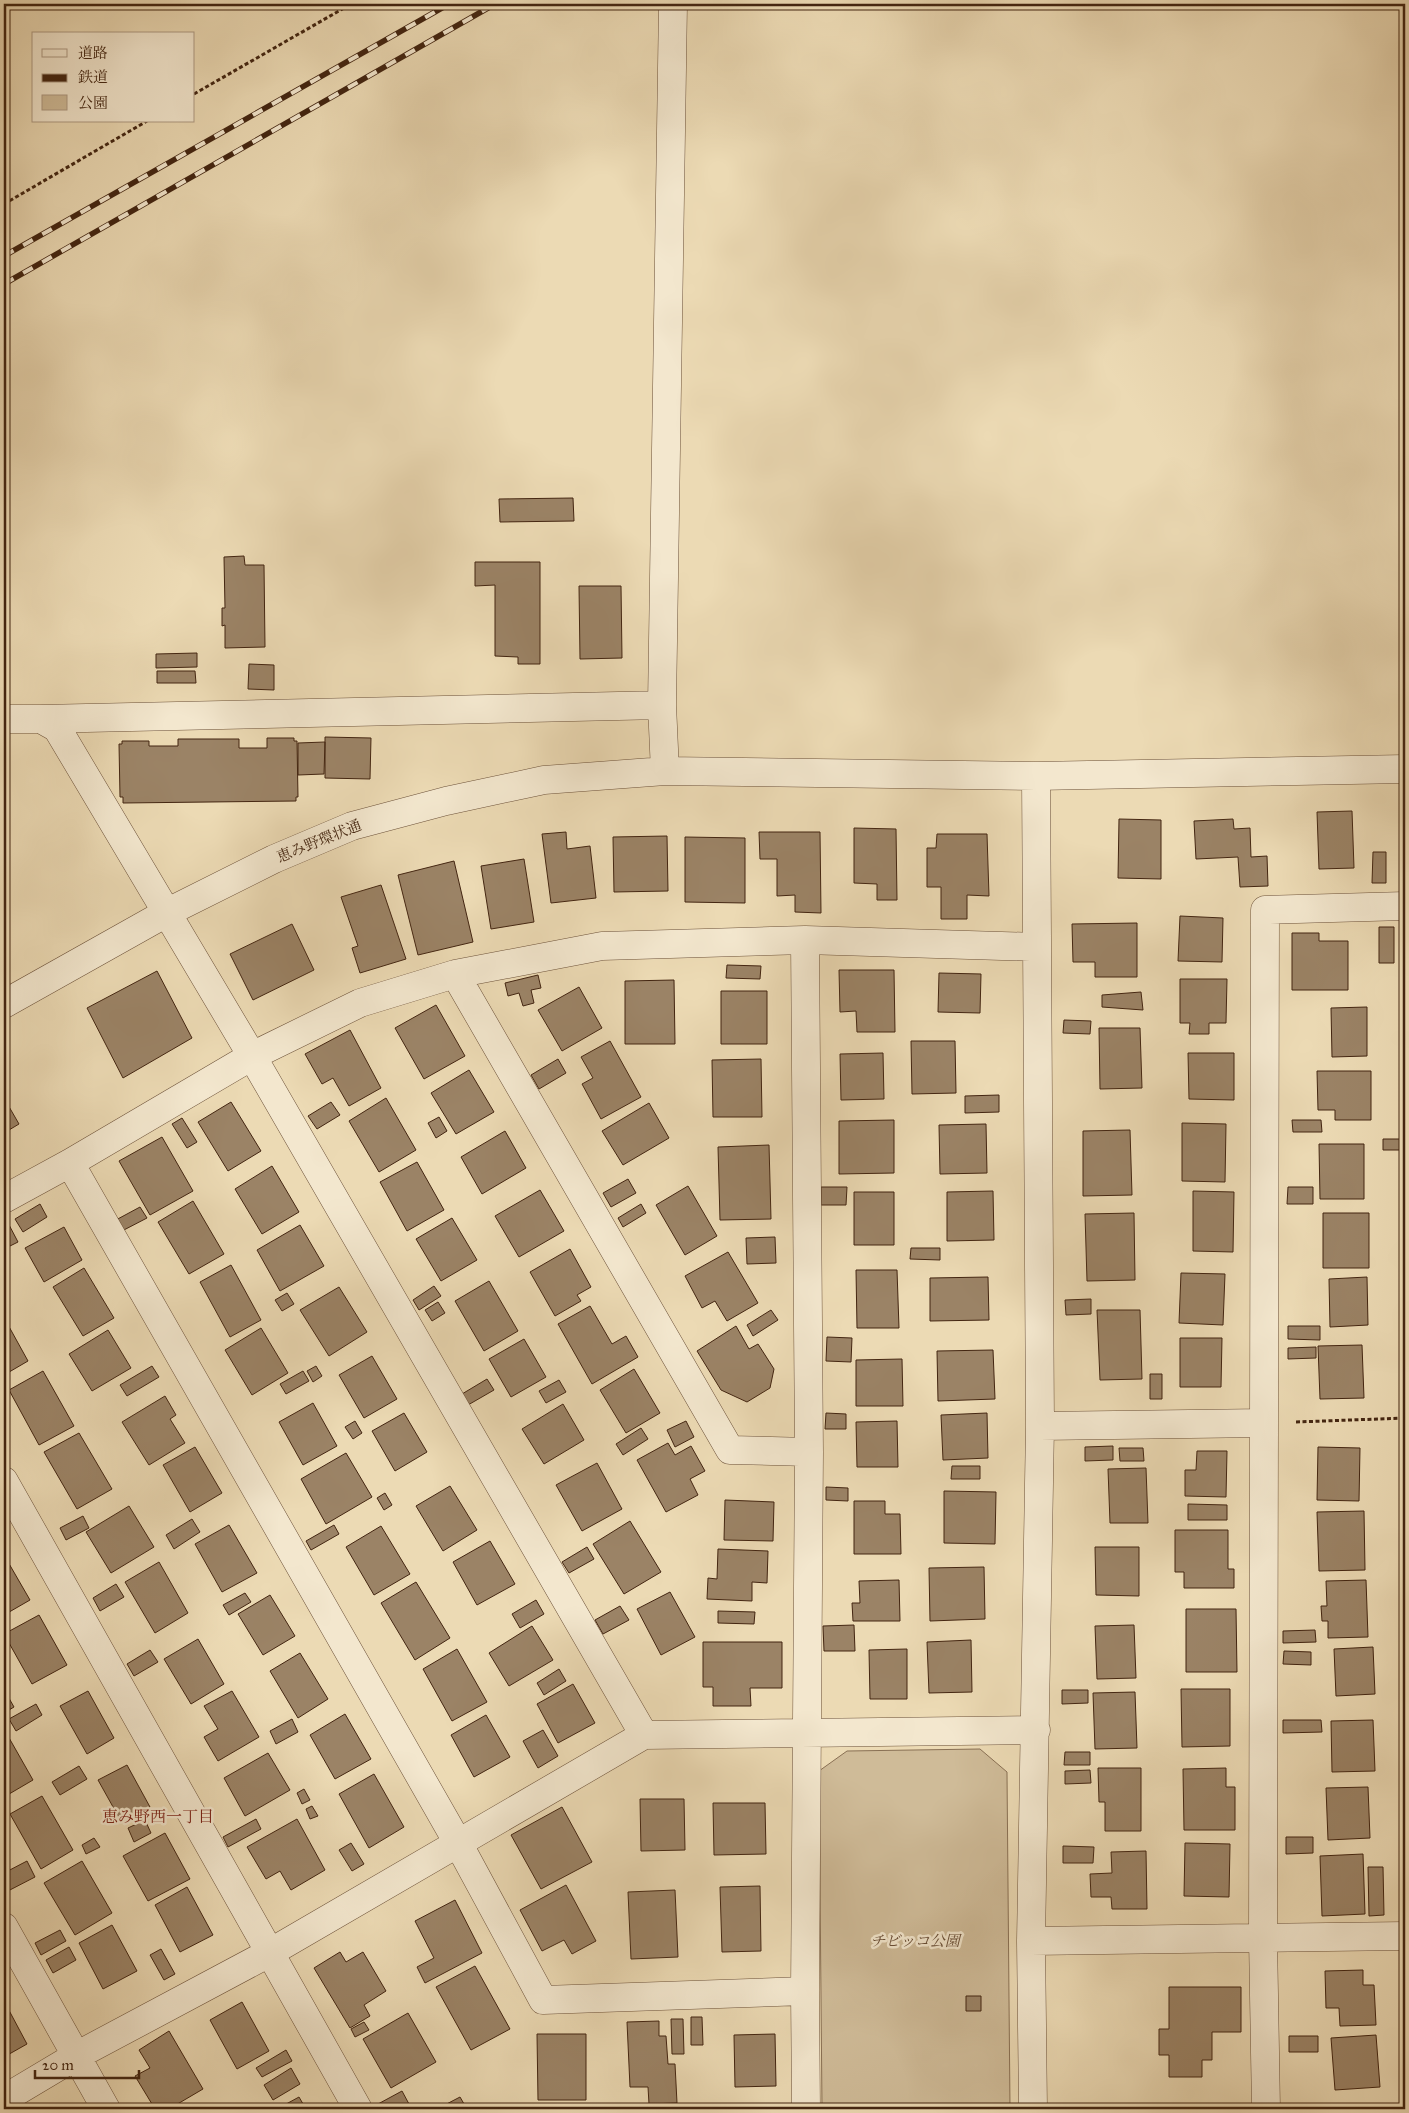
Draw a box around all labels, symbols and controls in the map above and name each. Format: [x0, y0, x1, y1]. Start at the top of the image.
legend [32, 32, 195, 122]
text: 道路 [78, 44, 108, 62]
text: 鉄道 [78, 68, 108, 86]
text: 公園 [78, 94, 108, 112]
street label: 恵み野環状通 [274, 816, 364, 866]
district label: 恵み野西一丁目 [102, 1807, 214, 1826]
park label: チビッコ公園 [870, 1932, 963, 1950]
scale bar [35, 2048, 139, 2080]
text: 20 m [42, 2056, 74, 2074]

